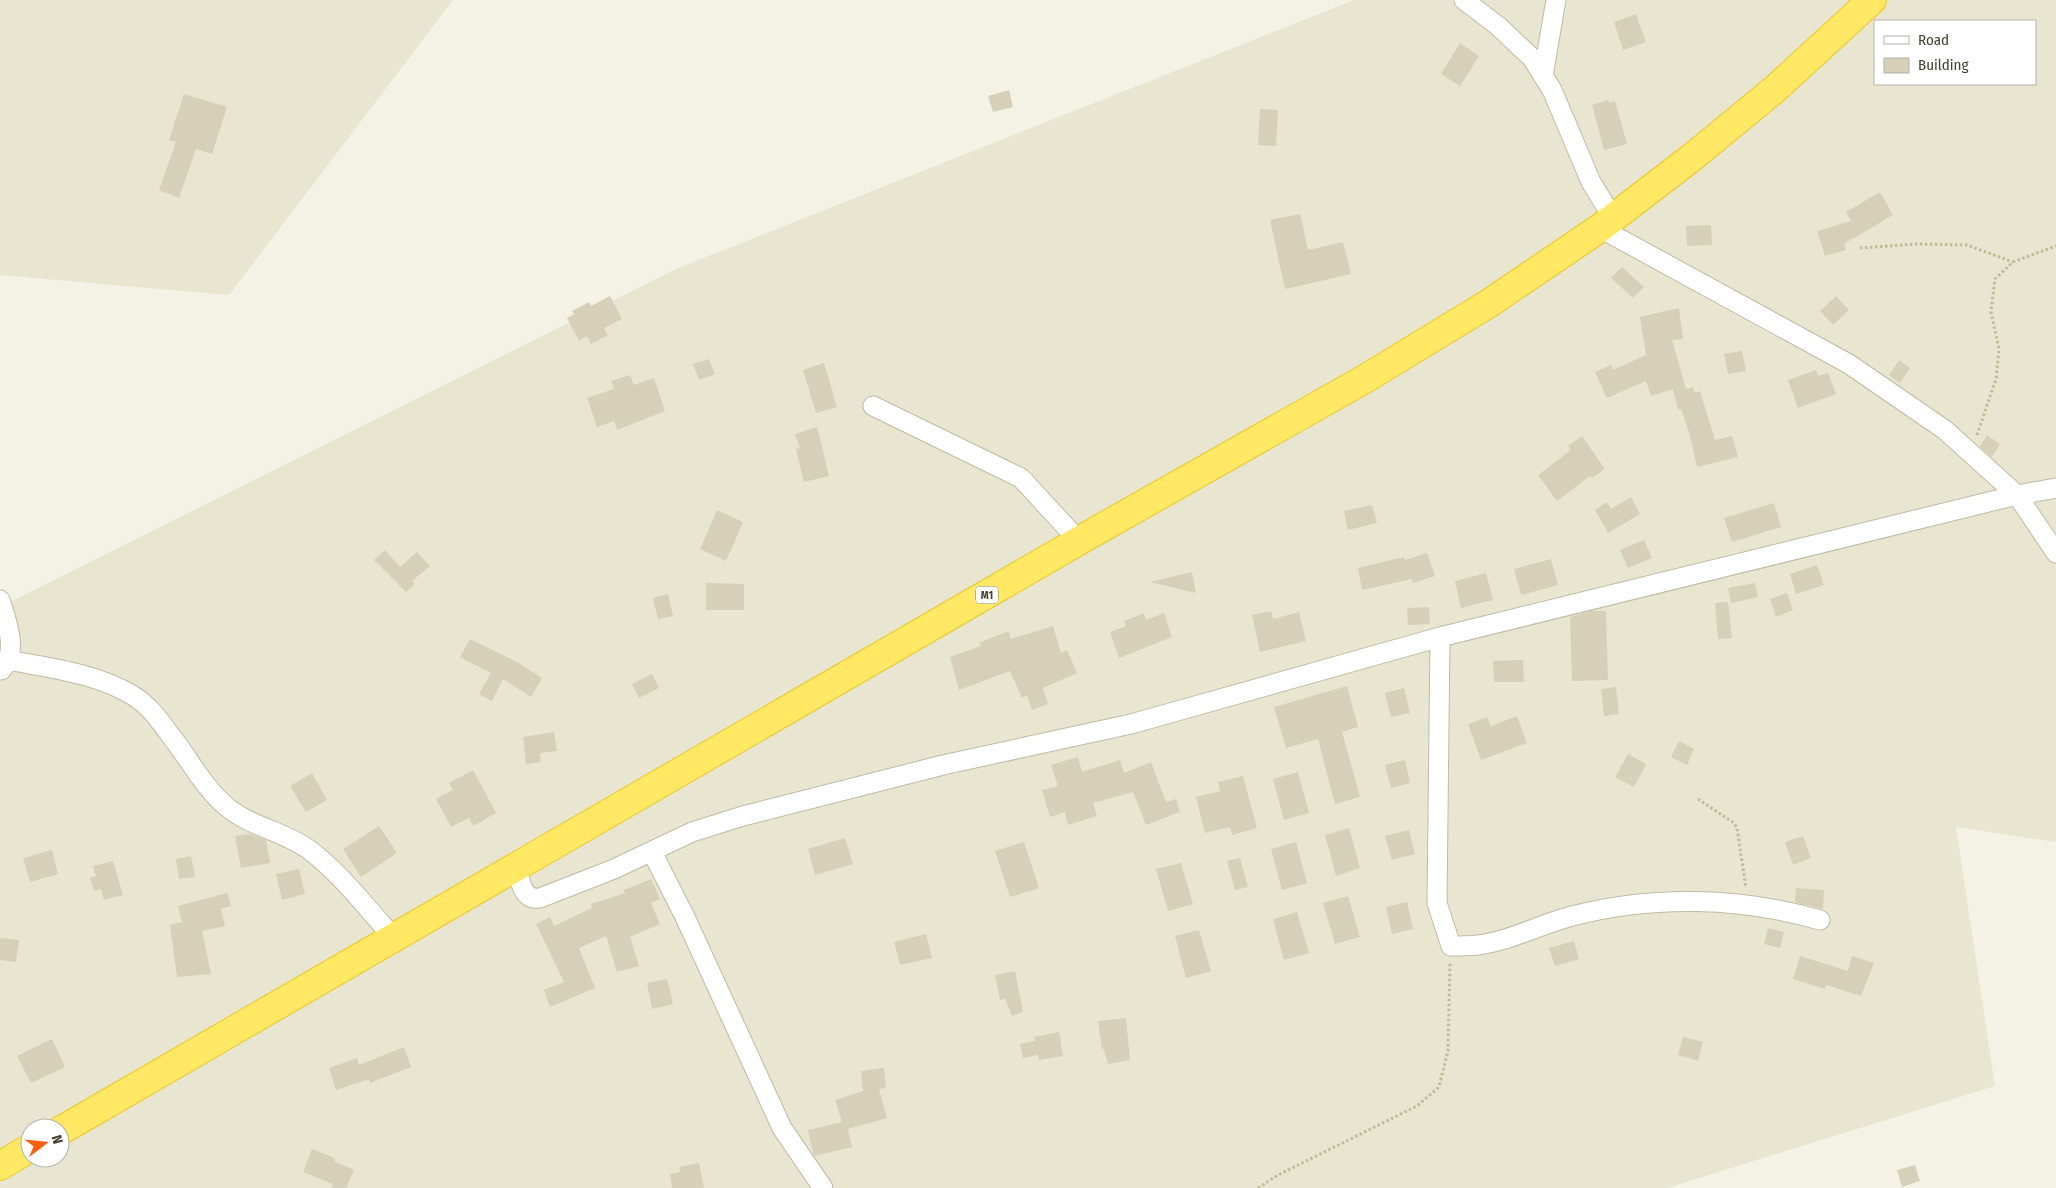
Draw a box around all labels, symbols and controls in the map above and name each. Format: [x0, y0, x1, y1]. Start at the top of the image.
legend [1874, 20, 2036, 85]
text: Road [1918, 31, 1949, 49]
text: Building [1918, 56, 1969, 74]
road number: M1 [976, 586, 998, 604]
north arrow [20, 1118, 70, 1168]
text: N [48, 1133, 66, 1146]

